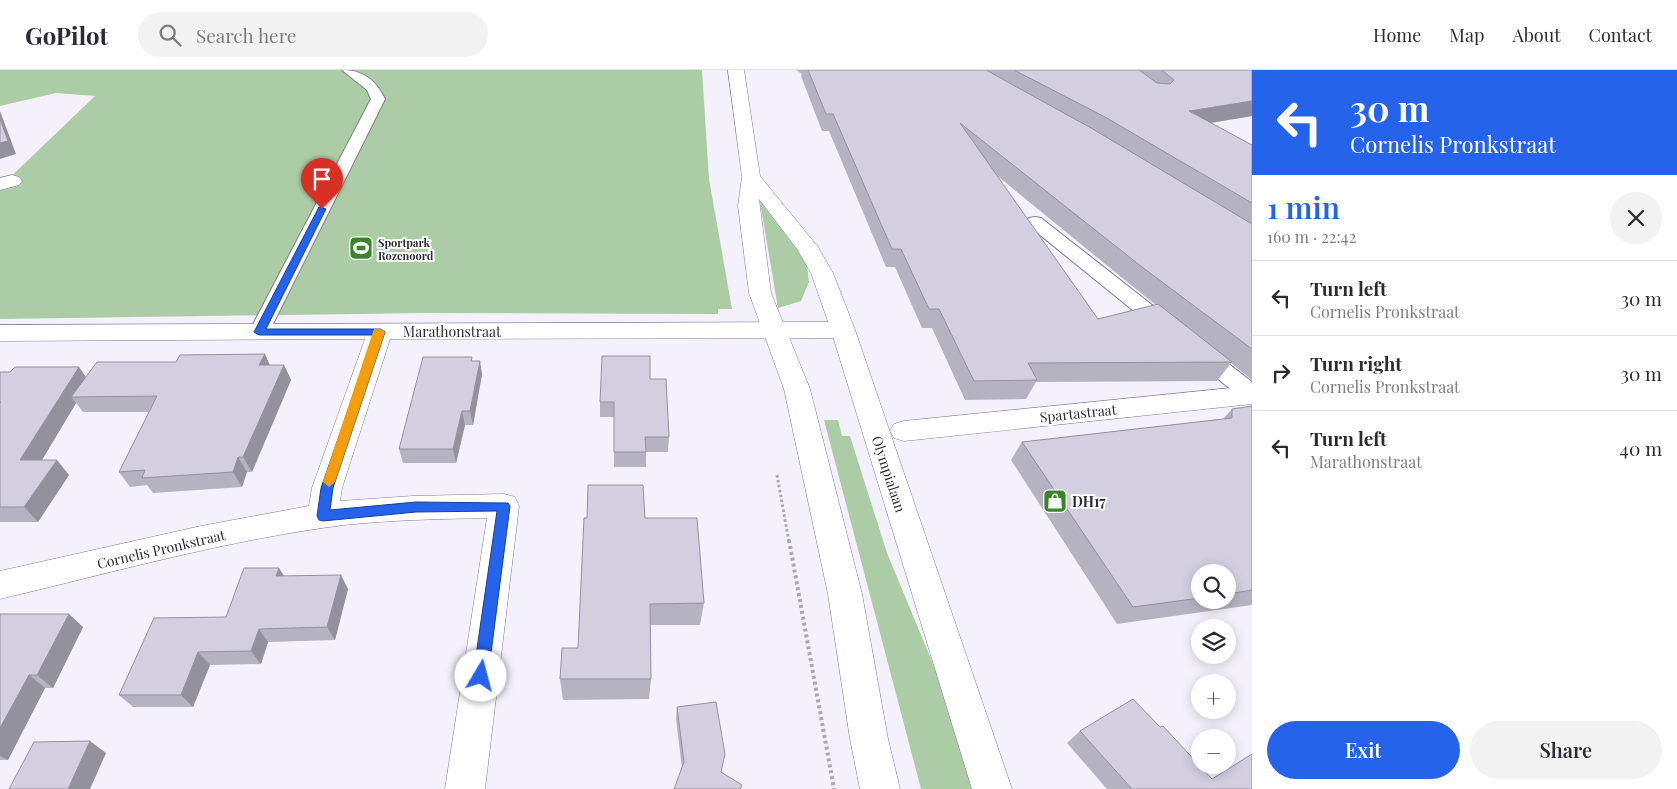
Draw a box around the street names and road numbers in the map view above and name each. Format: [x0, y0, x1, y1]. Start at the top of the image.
street label: Marathonstraat [403, 322, 502, 341]
street label: Spartastraat [1039, 399, 1118, 426]
street label: Olympialaan [868, 433, 910, 515]
street label: Cornelis Pronkstraat [95, 525, 228, 573]

